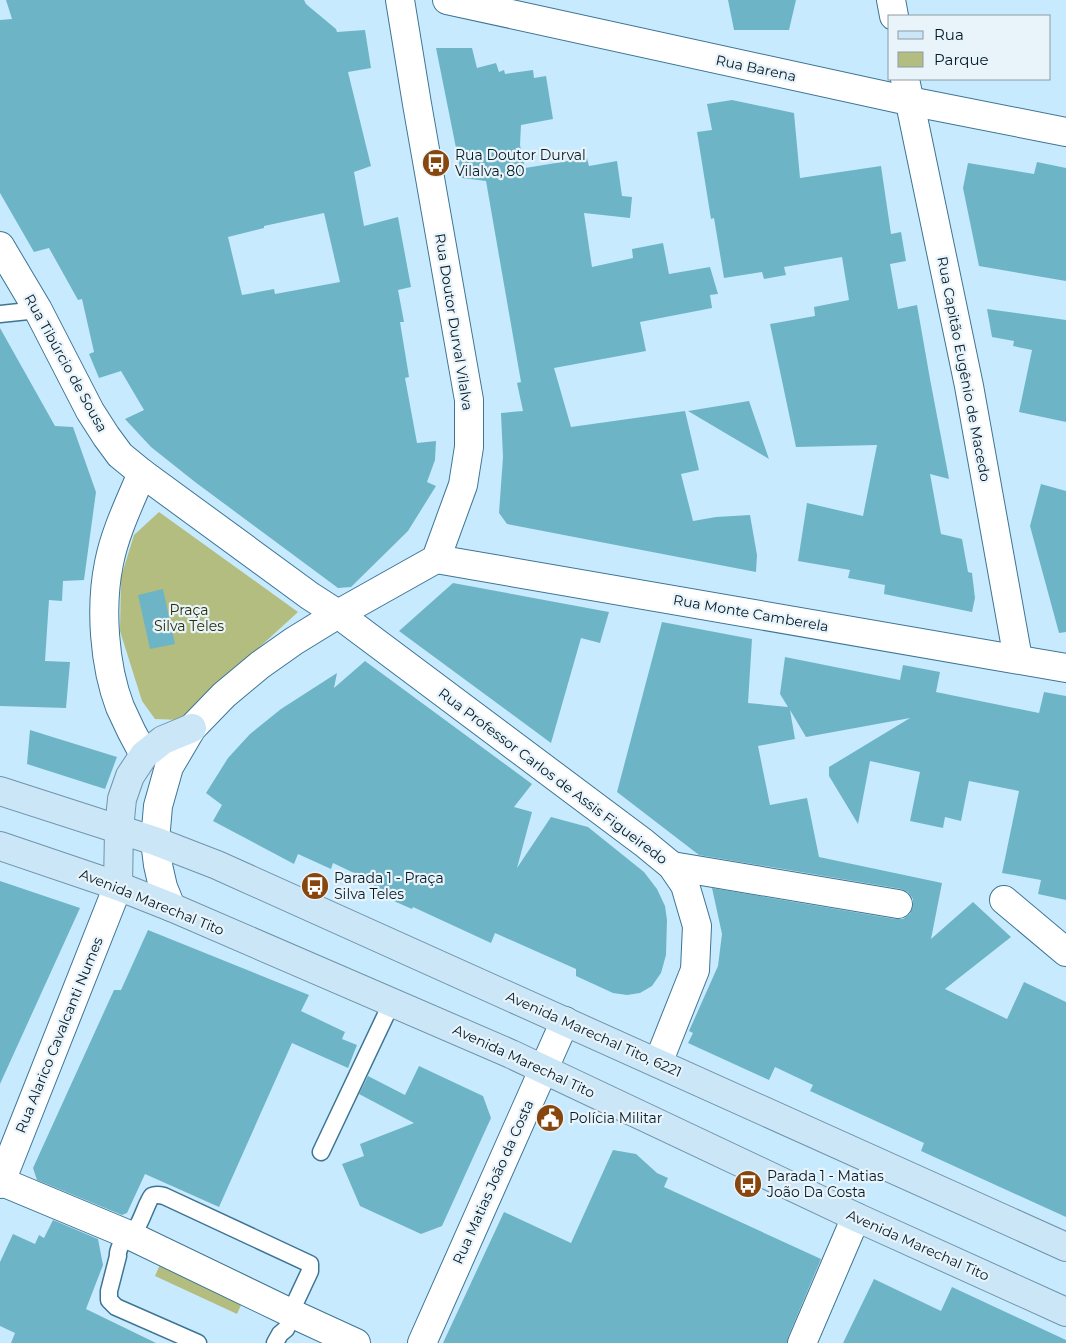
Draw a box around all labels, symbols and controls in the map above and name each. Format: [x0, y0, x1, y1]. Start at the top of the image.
legend [888, 15, 1051, 80]
text: Rua [934, 25, 964, 44]
text: Parque [934, 50, 989, 69]
street label: Rua Barena [714, 51, 798, 85]
place label: Rua Doutor Durval Vilalva, 80 [455, 146, 586, 180]
bus stop icon: Rua Doutor Durval Vilalva, 80 [421, 148, 451, 178]
street label: Rua Doutor Durval Vilalva [431, 232, 477, 412]
street label: Rua Capitão Eugênio de Macedo [933, 255, 995, 483]
street label: Rua Tibúrcio de Sousa [21, 291, 111, 435]
street label: Rua Monte Camberela [672, 590, 830, 636]
park label: Praça Silva Teles [154, 601, 224, 635]
street label: Rua Professor Carlos de Assis Figueiredo [435, 684, 671, 868]
street label: Avenida Marechal Tito [77, 865, 227, 939]
place label: Parada 1 - Praça Silva Teles [334, 869, 444, 903]
bus stop icon: Parada 1 - Praça Silva Teles [300, 871, 330, 901]
street label: Rua Alarico Cavalcanti Numes [11, 934, 107, 1136]
street label: Avenida Marechal Tito, 6221 [504, 988, 684, 1080]
street label: Avenida Marechal Tito [450, 1021, 598, 1101]
street label: Rua Matias João da Costa [449, 1097, 537, 1267]
public building icon: Polícia Militar [535, 1103, 565, 1133]
place label: Polícia Militar [569, 1109, 663, 1127]
place label: Parada 1 - Matias João Da Costa [766, 1167, 884, 1201]
bus stop icon: Parada 1 - Matias João Da Costa [733, 1169, 763, 1199]
street label: Avenida Marechal Tito [844, 1205, 992, 1285]

